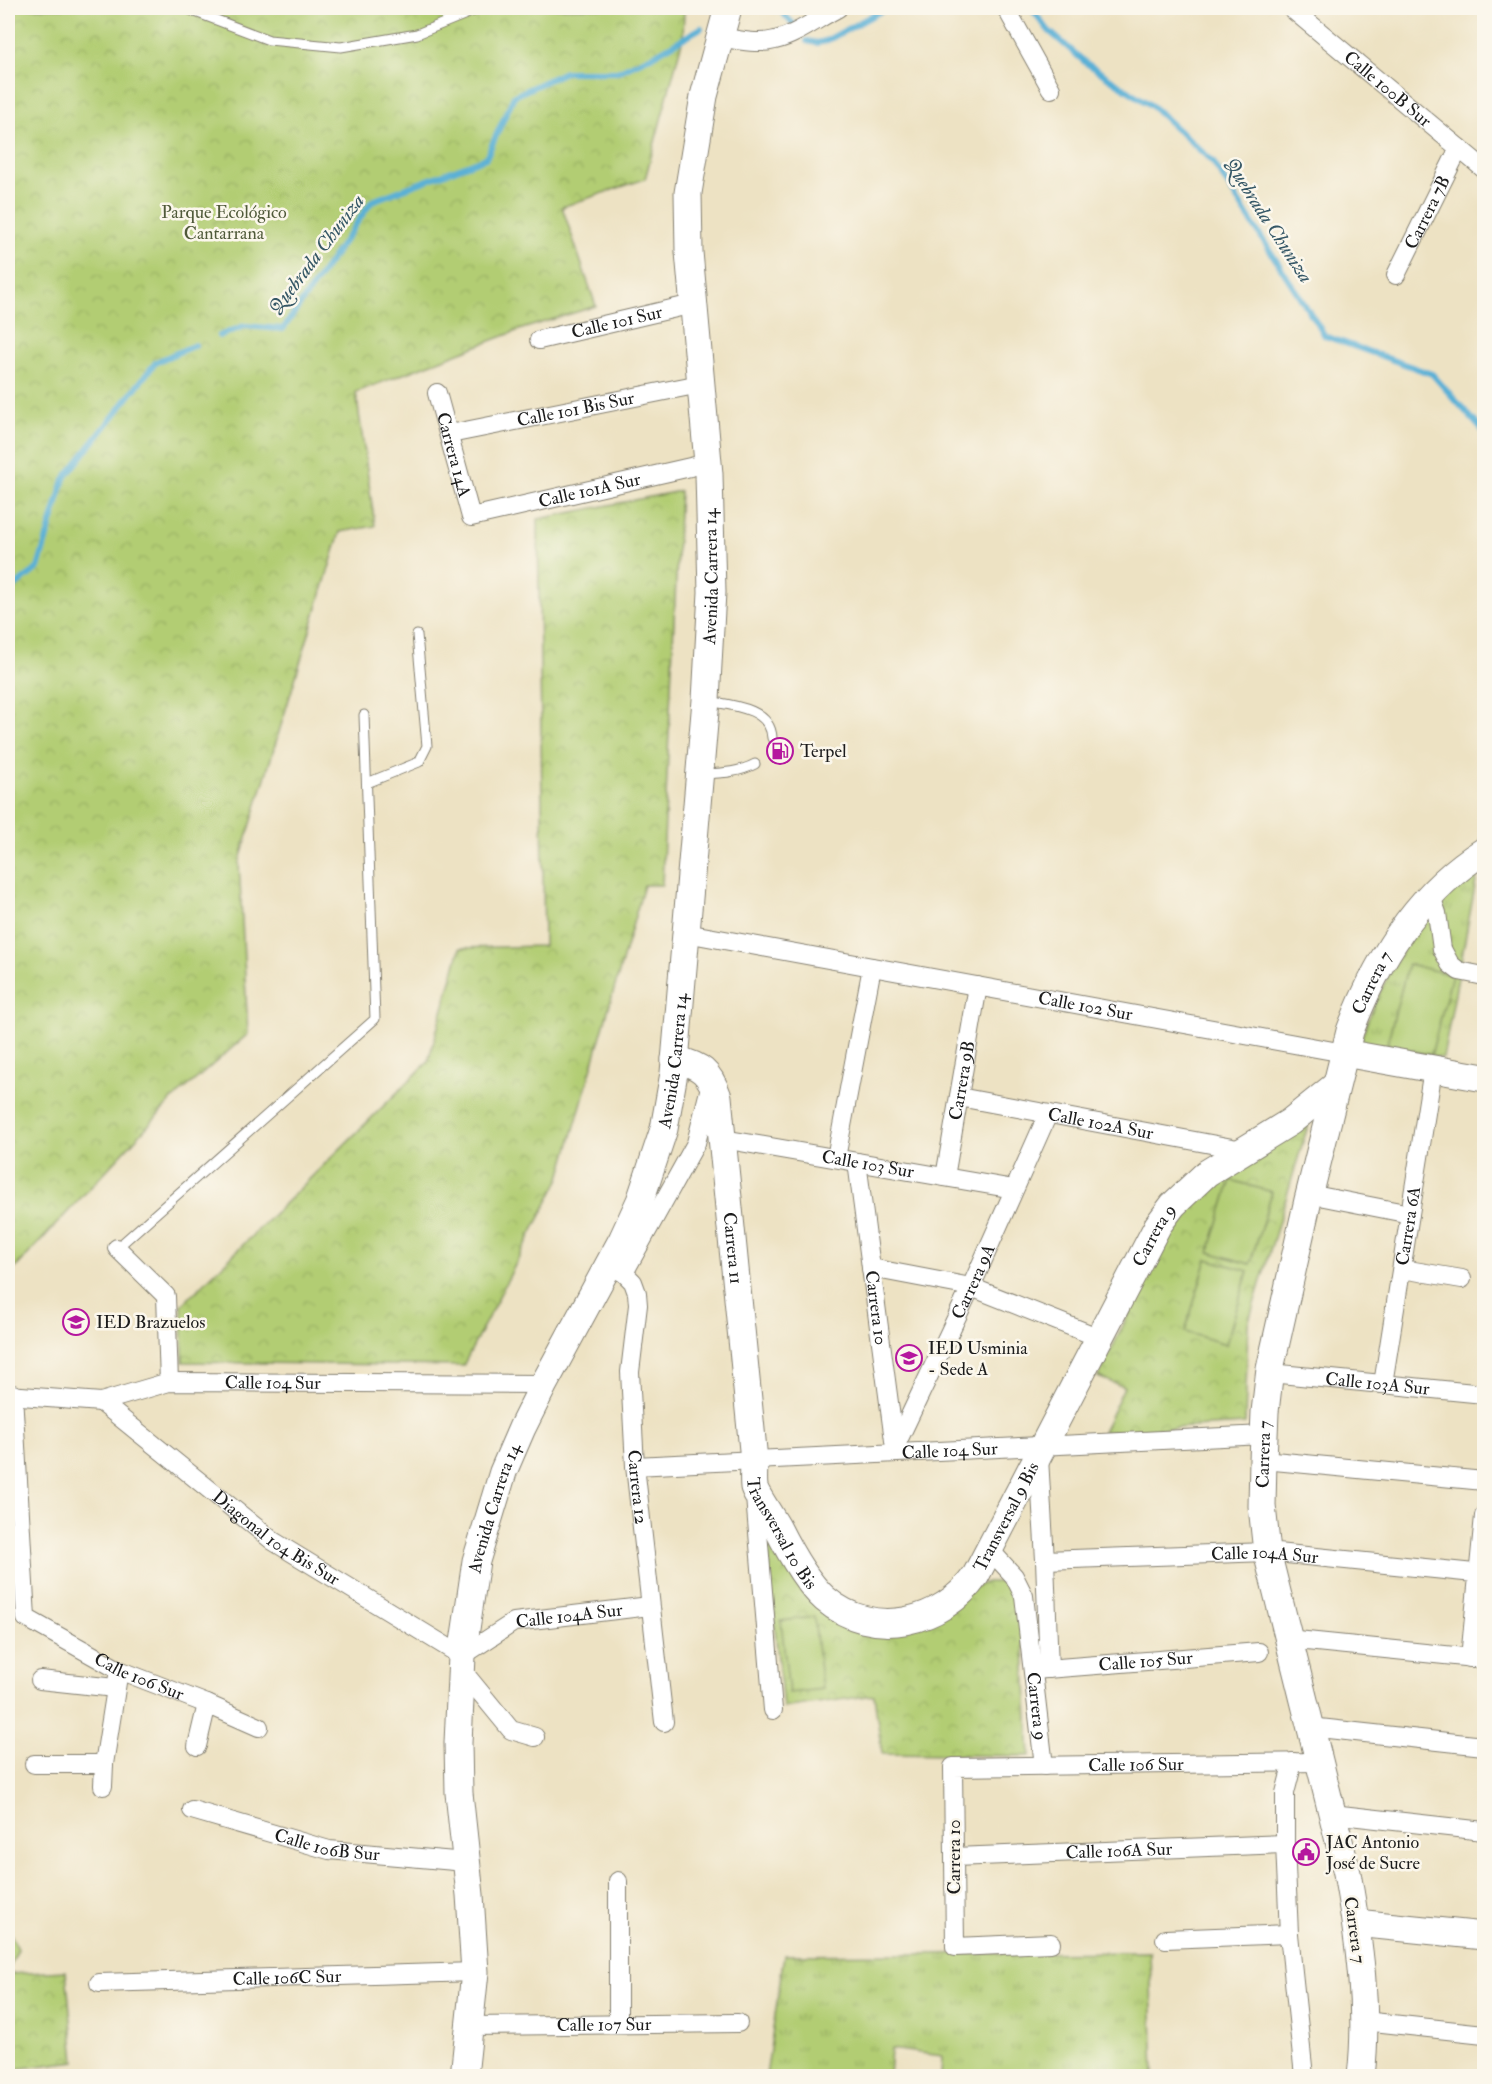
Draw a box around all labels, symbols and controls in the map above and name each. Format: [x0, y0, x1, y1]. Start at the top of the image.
street label: Calle 100B Sur [1339, 46, 1436, 133]
water label: Quebrada Chuniza [1218, 153, 1318, 288]
street label: Carrera 7B [1400, 172, 1456, 253]
water label: Quebrada Chuniza [263, 189, 371, 320]
park label: Parque Ecológico Cantarrana [161, 201, 287, 245]
street label: Calle 101 Sur [569, 300, 665, 344]
street label: Calle 101 Bis Sur [515, 386, 637, 432]
street label: Carrera 14A [431, 410, 476, 500]
street label: Calle 101A Sur [536, 468, 643, 513]
street label: Avenida Carrera 14 [698, 507, 724, 646]
fuel station icon: Terpel [765, 736, 795, 766]
place label: Terpel [800, 740, 847, 763]
street label: Carrera 7 [1347, 947, 1398, 1018]
street label: Calle 102 Sur [1036, 986, 1135, 1026]
street label: Avenida Carrera 14 [653, 991, 693, 1131]
street label: Carrera 9B [944, 1039, 980, 1122]
street label: Calle 102A Sur [1046, 1103, 1155, 1145]
street label: Calle 103 Sur [820, 1145, 916, 1184]
street label: Carrera 6A [1391, 1184, 1426, 1267]
street label: Carrera 9 [1127, 1200, 1182, 1271]
street label: Carrera 11 [717, 1211, 748, 1285]
street label: Carrera 9A [946, 1240, 1001, 1323]
street label: Carrera 10 [860, 1269, 892, 1346]
school or university icon: IED Brazuelos [61, 1307, 91, 1337]
place label: IED Brazuelos [96, 1311, 205, 1334]
place label: IED Usminia - Sede A [928, 1337, 1028, 1381]
school or university icon: IED Usminia - Sede A [894, 1343, 924, 1373]
street label: Calle 103A Sur [1324, 1367, 1431, 1401]
street label: Calle 104 Sur [225, 1371, 321, 1395]
street label: Carrera 7 [1251, 1420, 1277, 1488]
street label: Calle 104 Sur [901, 1437, 998, 1465]
street label: Avenida Carrera 14 [463, 1439, 527, 1576]
street label: Carrera 12 [622, 1449, 653, 1525]
street label: Transversal 9 Bis [969, 1458, 1045, 1576]
street label: Transversal 10 Bis [741, 1476, 822, 1594]
street label: Diagonal 104 Bis Sur [207, 1486, 344, 1591]
street label: Calle 104A Sur [1211, 1541, 1320, 1569]
street label: Calle 104A Sur [514, 1598, 624, 1634]
street label: Calle 105 Sur [1098, 1646, 1194, 1677]
street label: Calle 106 Sur [90, 1647, 187, 1706]
street label: Carrera 9 [1021, 1671, 1052, 1742]
street label: Calle 106 Sur [1088, 1753, 1184, 1777]
street label: Carrera 10 [943, 1820, 966, 1894]
street label: Calle 106B Sur [272, 1824, 381, 1866]
place label: JAC Antonio José de Sucre [1325, 1831, 1420, 1875]
street label: Calle 106A Sur [1065, 1837, 1173, 1865]
public building icon: JAC Antonio José de Sucre [1291, 1837, 1321, 1867]
street label: Carrera 7 [1338, 1895, 1371, 1965]
street label: Calle 106C Sur [232, 1965, 342, 1991]
street label: Calle 107 Sur [557, 2013, 652, 2037]

